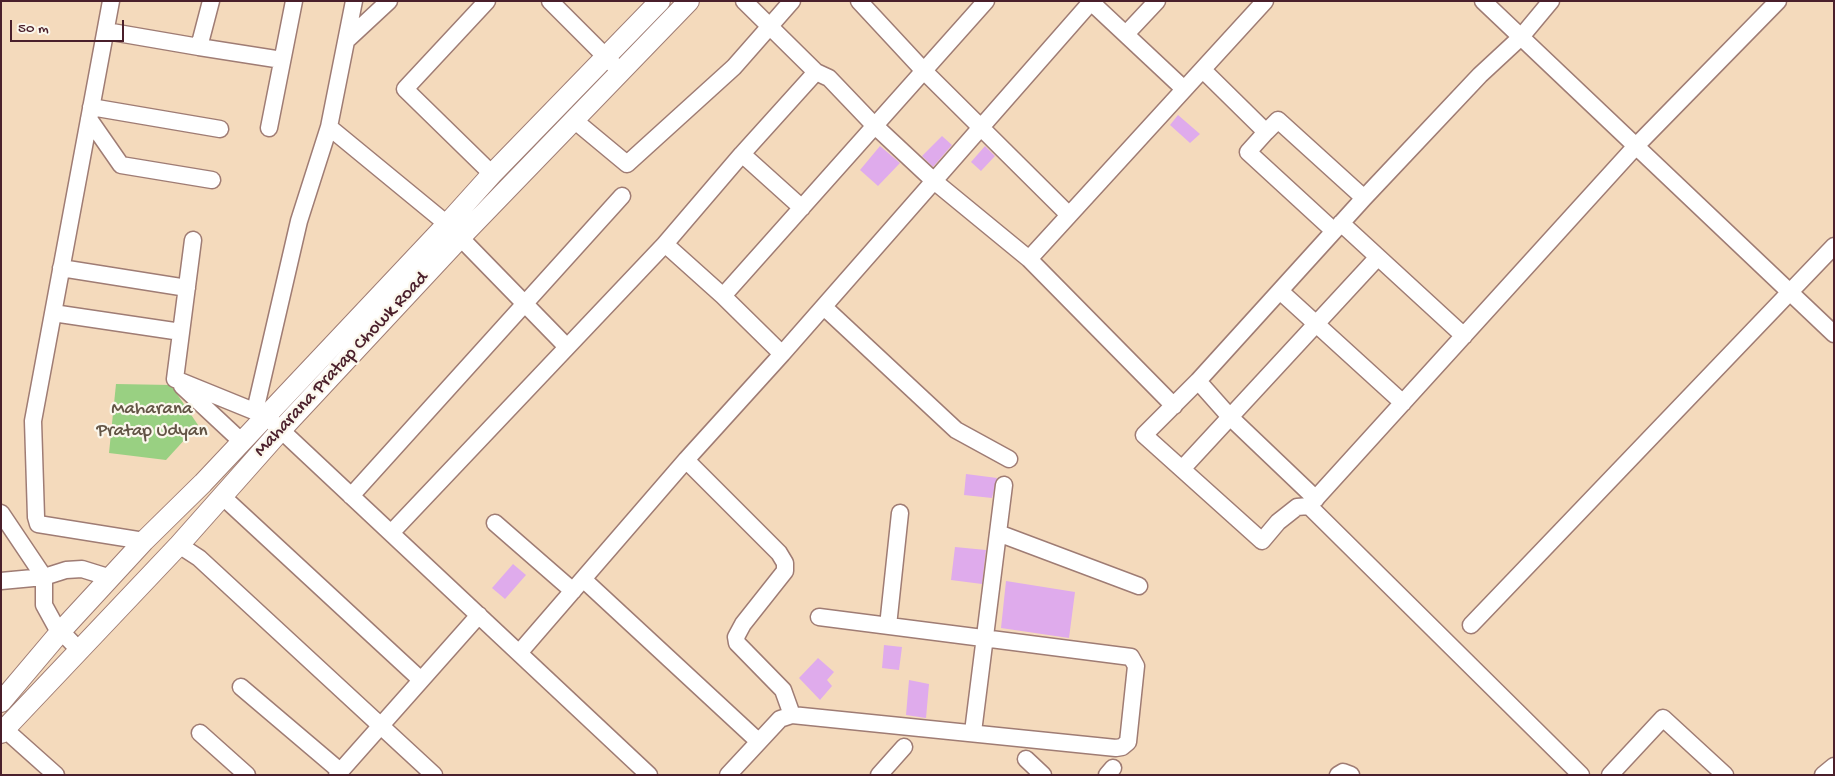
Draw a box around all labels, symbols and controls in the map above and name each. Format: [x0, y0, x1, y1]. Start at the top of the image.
scale bar [12, 10, 126, 42]
text: 50 m [18, 20, 49, 38]
street label: Maharana Pratap Chowk Road [250, 268, 434, 462]
park label: Maharana Pratap Udyan [97, 399, 207, 443]

